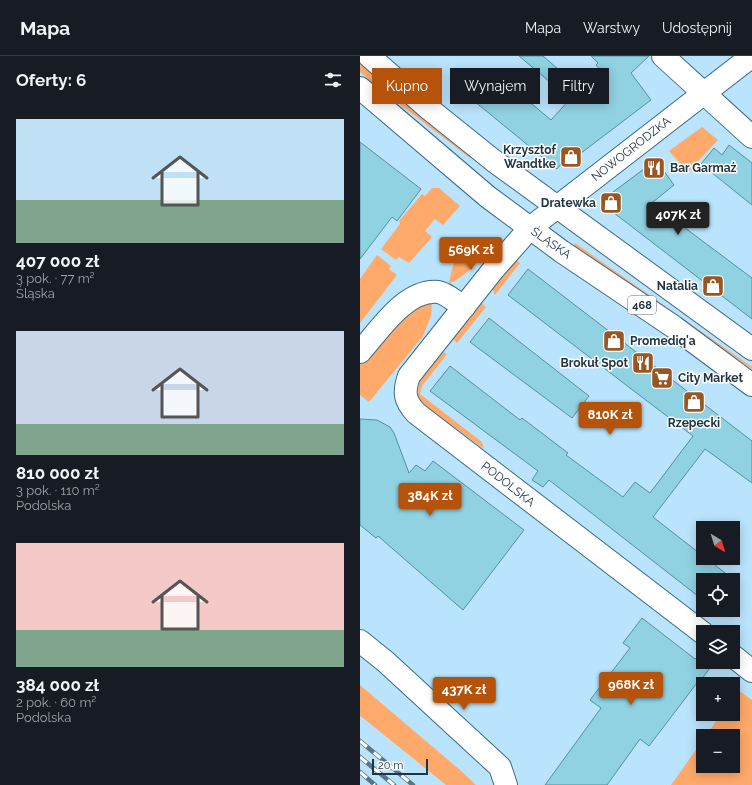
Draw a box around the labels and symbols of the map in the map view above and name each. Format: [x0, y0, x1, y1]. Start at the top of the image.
street label: NOWOGRODZKA [589, 114, 673, 184]
place label: Krzysztof Wandtke [503, 143, 557, 171]
shop icon: Krzysztof Wandtke [558, 144, 584, 170]
restaurant icon: Bar Garmaż [641, 155, 667, 181]
place label: Bar Garmaż [670, 161, 737, 175]
shop icon: Dratewka [598, 190, 624, 216]
place label: Dratewka [541, 196, 596, 210]
pin: 407K zł [641, 202, 715, 236]
street label: ŚLĄSKA [528, 224, 574, 262]
pin: 569K zł [434, 237, 508, 271]
shop icon: Natalia [700, 273, 726, 299]
place label: Natalia [657, 279, 698, 293]
road number: 468 [628, 296, 656, 314]
shop icon: Promediq'a [601, 328, 627, 354]
place label: Promediq'a [630, 334, 696, 348]
restaurant icon: Brokuł Spot [630, 350, 656, 376]
place label: Brokuł Spot [560, 356, 628, 370]
supermarket icon: City Market [649, 365, 675, 391]
place label: City Market [678, 371, 743, 385]
shop icon: Rzepecki [681, 389, 707, 415]
pin: 810K zł [573, 402, 647, 436]
place label: Rzepecki [668, 416, 720, 430]
street label: PODOLSKA [478, 459, 538, 509]
pin: 384K zł [393, 483, 467, 517]
north arrow [696, 521, 740, 565]
pin: 968K zł [594, 672, 668, 706]
pin: 437K zł [427, 677, 501, 711]
scale bar [372, 757, 428, 776]

